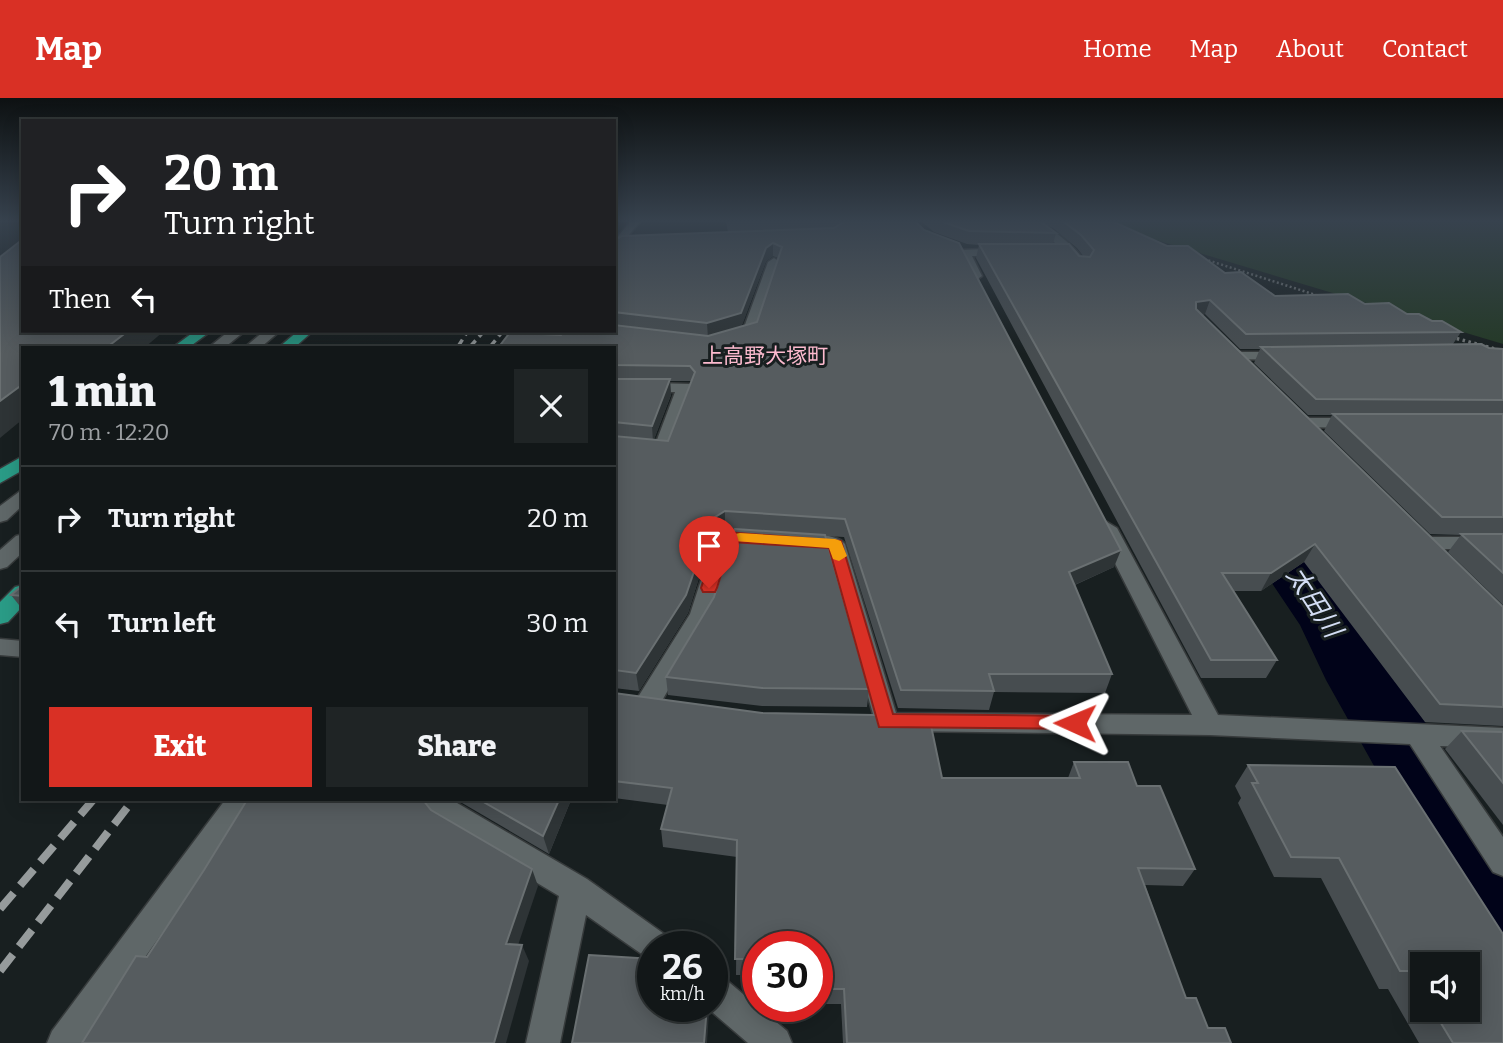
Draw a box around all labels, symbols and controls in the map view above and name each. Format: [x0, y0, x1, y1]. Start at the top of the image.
text: Map [35, 29, 102, 69]
text: Home [1083, 35, 1152, 63]
text: Map [1190, 35, 1238, 63]
text: About [1276, 35, 1344, 63]
text: Contact [1382, 35, 1468, 63]
text: 20 m [164, 144, 278, 203]
icon: right [49, 147, 140, 238]
text: Turn right [164, 204, 315, 242]
icon: left [125, 280, 163, 318]
text: Then [49, 284, 111, 315]
district label: 上高野大塚町 [702, 343, 828, 369]
text: 1 min [49, 367, 156, 417]
button: close [514, 369, 588, 443]
text: 70 m · 12:20 [49, 418, 169, 446]
icon: right [49, 500, 87, 538]
text: Turn right [108, 503, 235, 534]
text: 20 m [527, 503, 588, 534]
pin [679, 516, 739, 588]
icon: arrive [690, 527, 728, 565]
water label: 太田川 [1280, 561, 1350, 646]
icon: left [49, 605, 87, 643]
text: Turn left [108, 608, 216, 639]
text: 30 m [527, 608, 588, 639]
position arrow [1038, 686, 1112, 760]
button: Exit [49, 707, 312, 787]
button: Share [326, 707, 588, 787]
speed limit sign: 30 [742, 931, 833, 1022]
text: 26 [662, 946, 703, 988]
map controls [1410, 952, 1480, 1022]
button: sound [1410, 952, 1480, 1022]
text: km/h [660, 983, 705, 1005]

